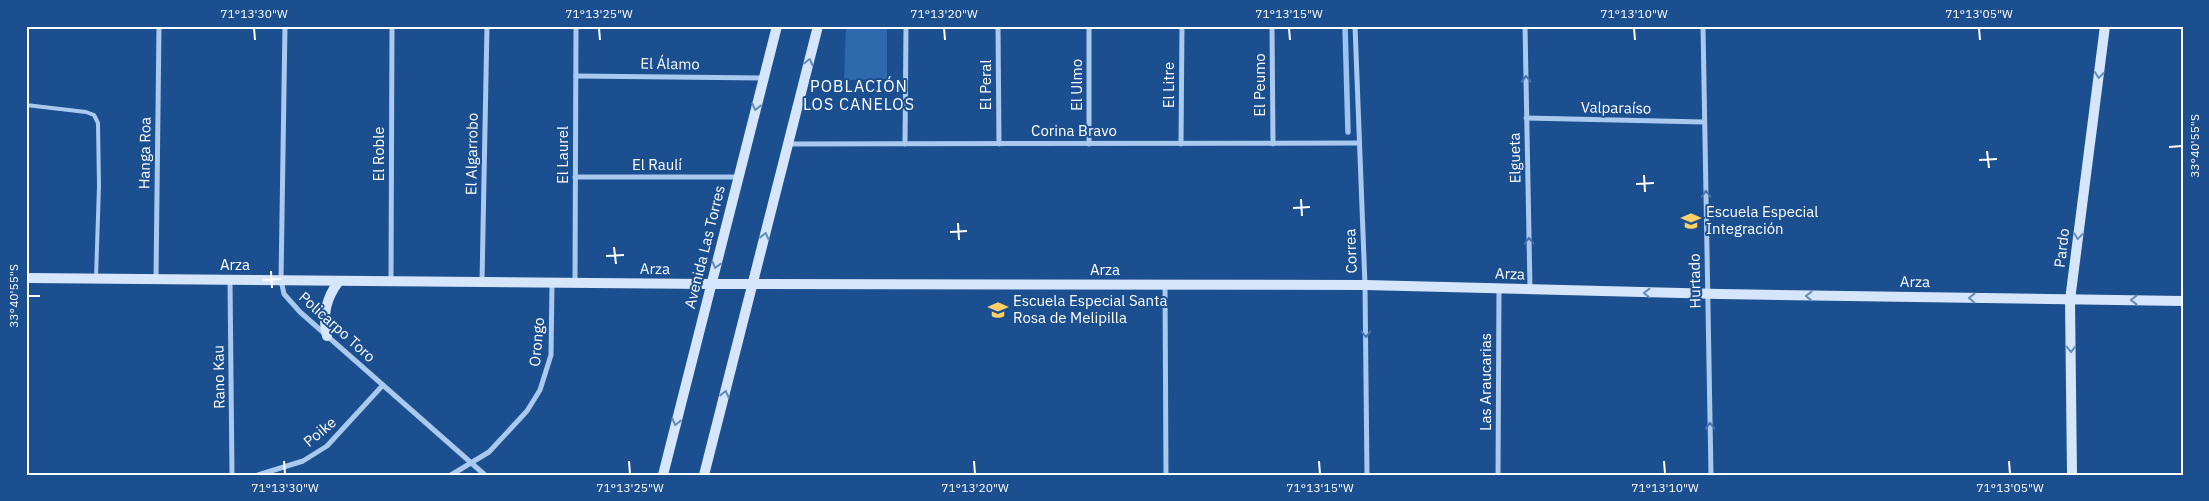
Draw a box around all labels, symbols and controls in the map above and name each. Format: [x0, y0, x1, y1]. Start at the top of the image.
text: 71°13'30"W [220, 6, 288, 21]
text: 71°13'25"W [565, 6, 633, 21]
text: 71°13'20"W [910, 6, 978, 21]
text: 71°13'15"W [1255, 6, 1323, 21]
text: 71°13'10"W [1600, 6, 1668, 21]
text: 71°13'05"W [1945, 6, 2013, 21]
street label: El Álamo [640, 53, 700, 74]
street label: El Peumo [1250, 53, 1269, 117]
one-way arrow [803, 57, 814, 66]
street label: El Ulmo [1067, 59, 1086, 111]
street label: El Peral [976, 60, 995, 110]
street label: El Litre [1159, 62, 1178, 108]
one-way arrow [2094, 71, 2105, 79]
one-way arrow [1520, 74, 1531, 82]
district label: POBLACIÓN LOS CANELOS [803, 75, 915, 114]
street label: Valparaíso [1581, 97, 1651, 118]
one-way arrow [751, 103, 762, 112]
street label: El Algarrobo [461, 113, 482, 195]
text: 33°40'55"S [2187, 114, 2202, 178]
street label: Hanga Roa [134, 117, 155, 189]
street label: Corina Bravo [1031, 121, 1117, 140]
street label: El Roble [369, 126, 388, 182]
street label: El Laurel [553, 126, 572, 184]
street label: Elgueta [1505, 132, 1524, 184]
street label: El Raulí [632, 155, 682, 174]
street label: Avenida Las Torres [680, 183, 729, 310]
one-way arrow [1701, 189, 1711, 197]
place label: Escuela Especial Integración [1706, 202, 1818, 238]
school or university icon: Escuela Especial Integración [1680, 210, 1702, 232]
street label: Pardo [2050, 227, 2073, 269]
street label: Correa [1340, 228, 1361, 274]
one-way arrow [759, 232, 770, 241]
one-way arrow [2073, 232, 2084, 240]
one-way arrow [1524, 237, 1534, 244]
street label: Hurtado [1685, 253, 1704, 309]
street label: Arza [220, 255, 250, 274]
street label: Arza [640, 259, 670, 278]
one-way arrow [711, 260, 722, 269]
street label: Arza [1090, 260, 1120, 279]
street label: Arza [1495, 263, 1525, 284]
text: 33°40'55"S [6, 264, 21, 328]
street label: Arza [1900, 272, 1930, 291]
street label: Policarpo Toro [295, 287, 380, 366]
one-way arrow [1642, 287, 1650, 298]
place label: Escuela Especial Santa Rosa de Melipilla [1013, 291, 1167, 327]
one-way arrow [1805, 291, 1812, 301]
one-way arrow [1967, 293, 1975, 304]
one-way arrow [2130, 295, 2138, 305]
school or university icon: Escuela Especial Santa Rosa de Melipilla [987, 299, 1009, 321]
street label: Orongo [525, 317, 548, 367]
one-way arrow [1361, 330, 1371, 338]
street label: Las Araucarias [1476, 333, 1495, 431]
street label: Rano Kau [208, 345, 229, 409]
one-way arrow [2065, 345, 2076, 353]
one-way arrow [719, 389, 730, 398]
street label: Poike [299, 413, 340, 451]
one-way arrow [671, 418, 682, 427]
one-way arrow [1705, 422, 1715, 430]
text: 71°13'30"W [251, 480, 319, 495]
text: 71°13'25"W [596, 480, 664, 495]
text: 71°13'20"W [941, 480, 1009, 495]
text: 71°13'15"W [1286, 480, 1354, 495]
text: 71°13'10"W [1631, 480, 1699, 495]
text: 71°13'05"W [1976, 480, 2044, 495]

